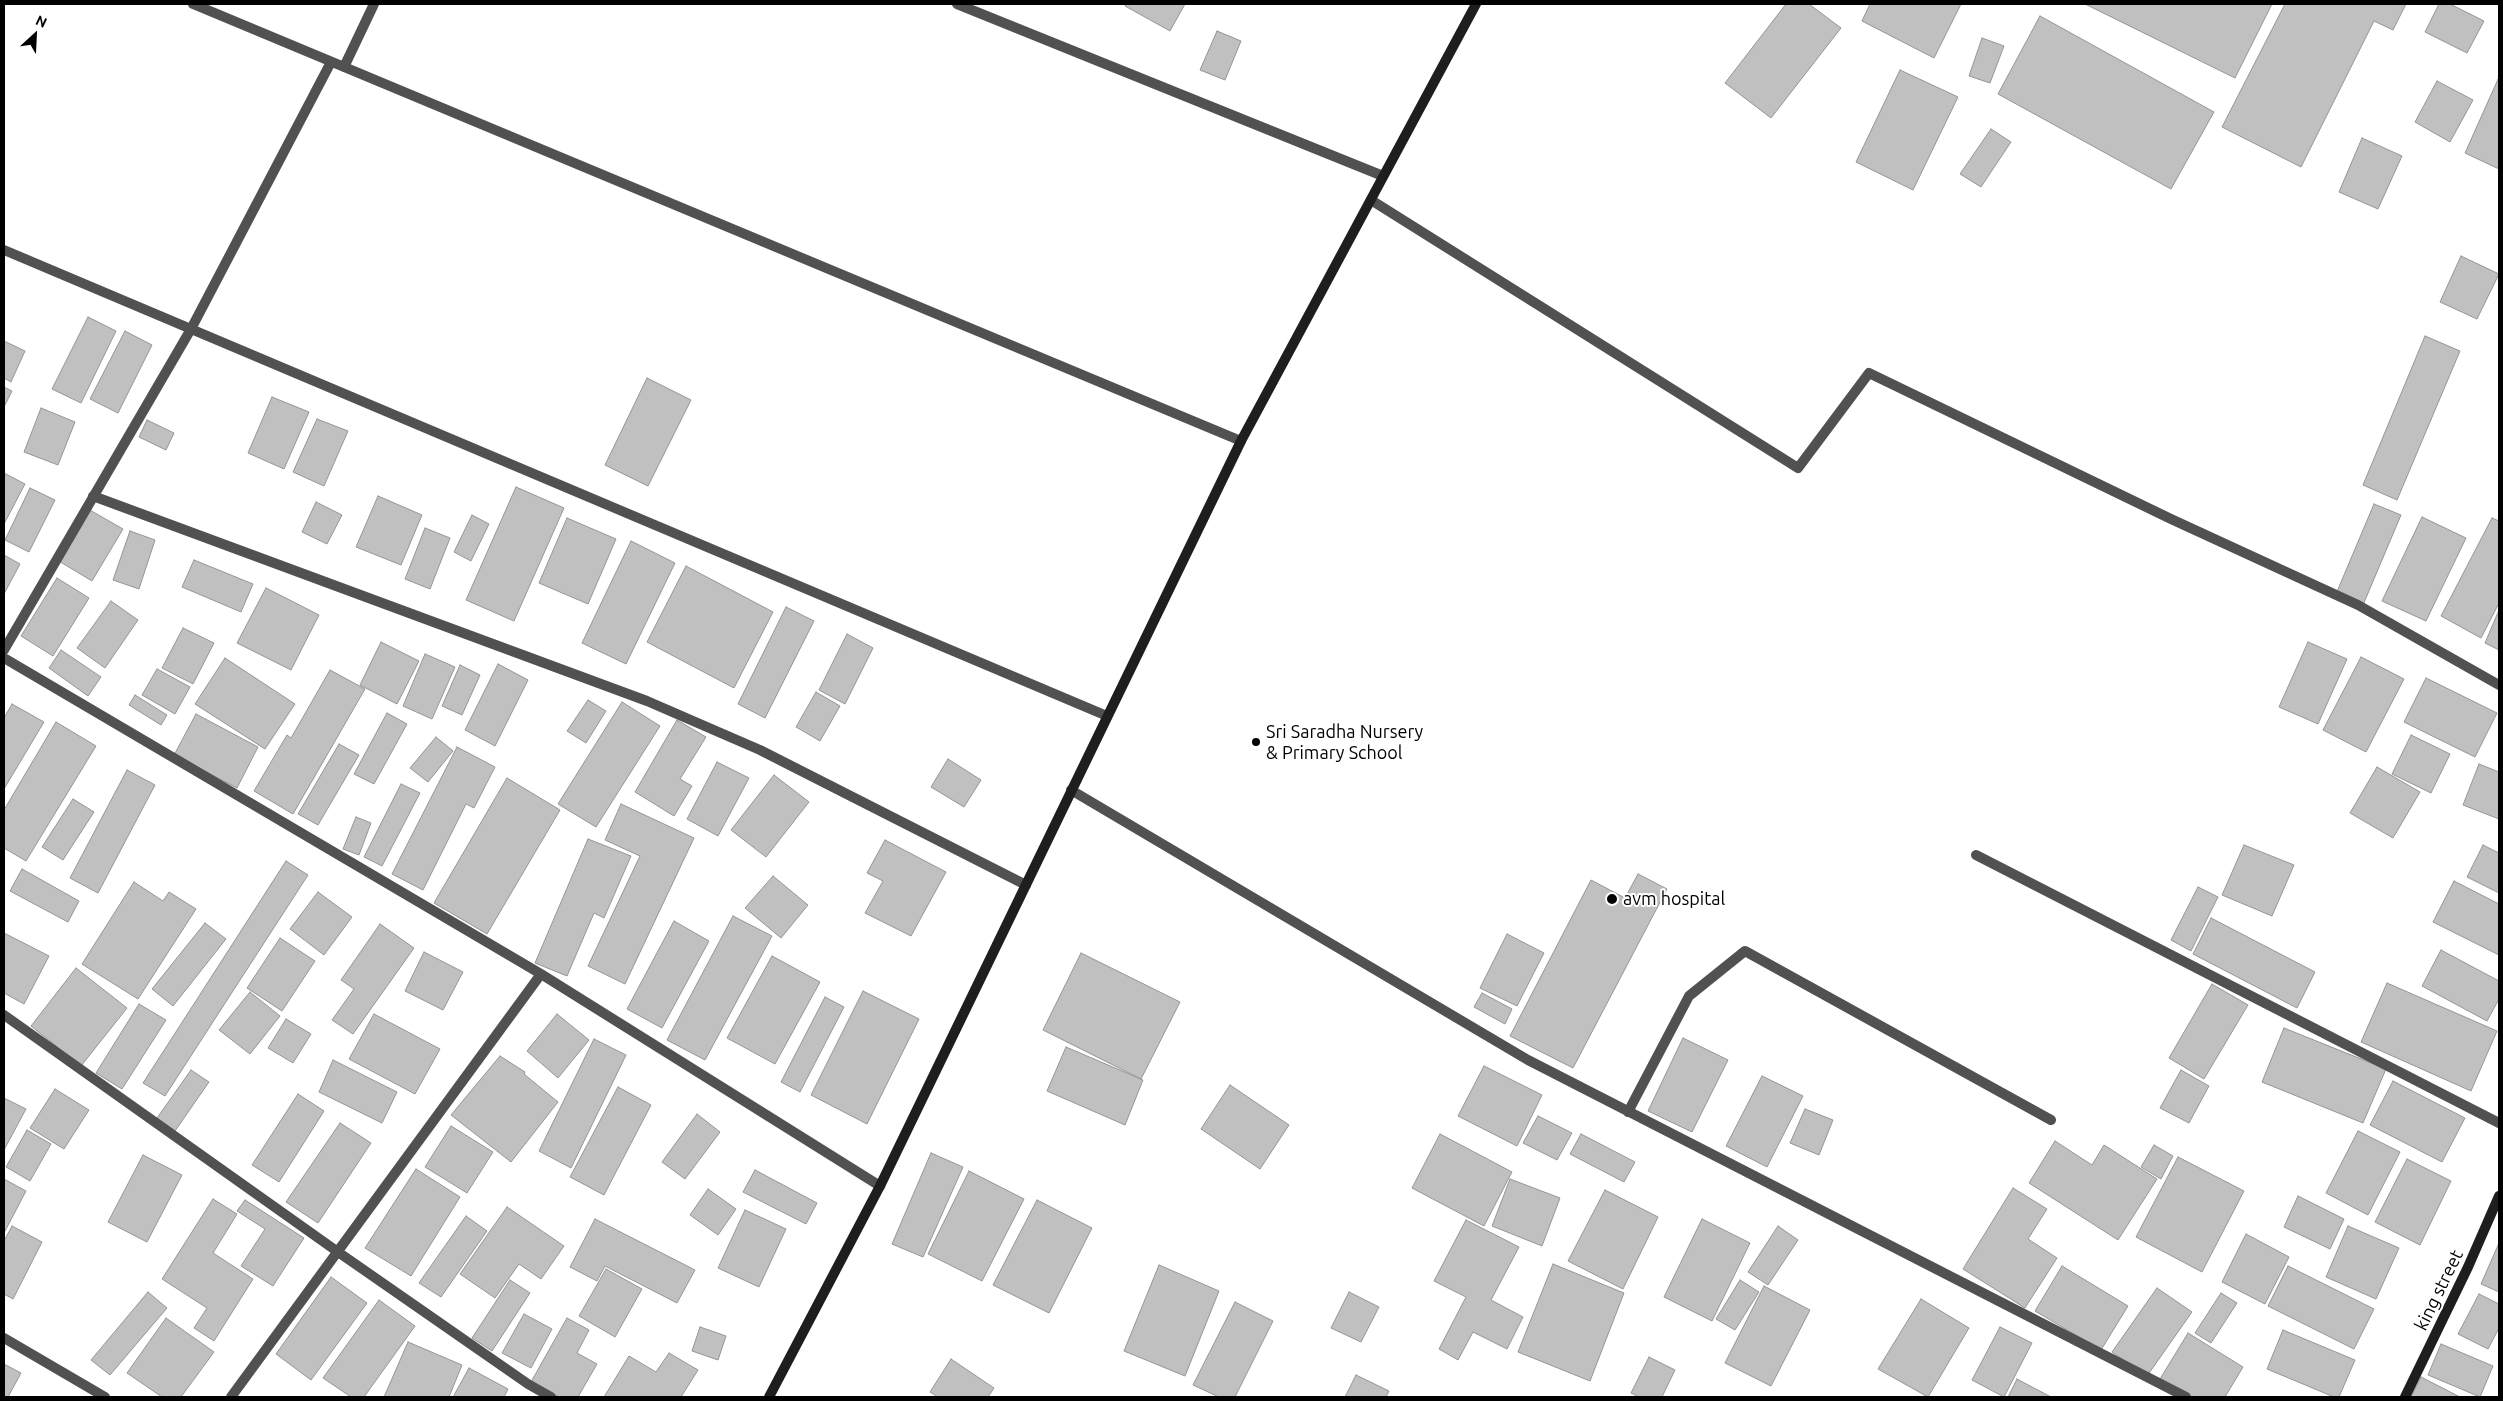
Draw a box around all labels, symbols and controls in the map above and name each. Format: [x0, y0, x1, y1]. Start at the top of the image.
north arrow [10, 10, 60, 60]
text: N [33, 12, 49, 31]
place label: Sri Saradha Nursery & Primary School [1266, 721, 1423, 764]
marker: Sri Saradha Nursery & Primary School [1250, 736, 1262, 748]
place label: avm hospital [1623, 888, 1725, 910]
marker: avm hospital [1605, 892, 1619, 906]
street label: king street [2410, 1246, 2468, 1334]

